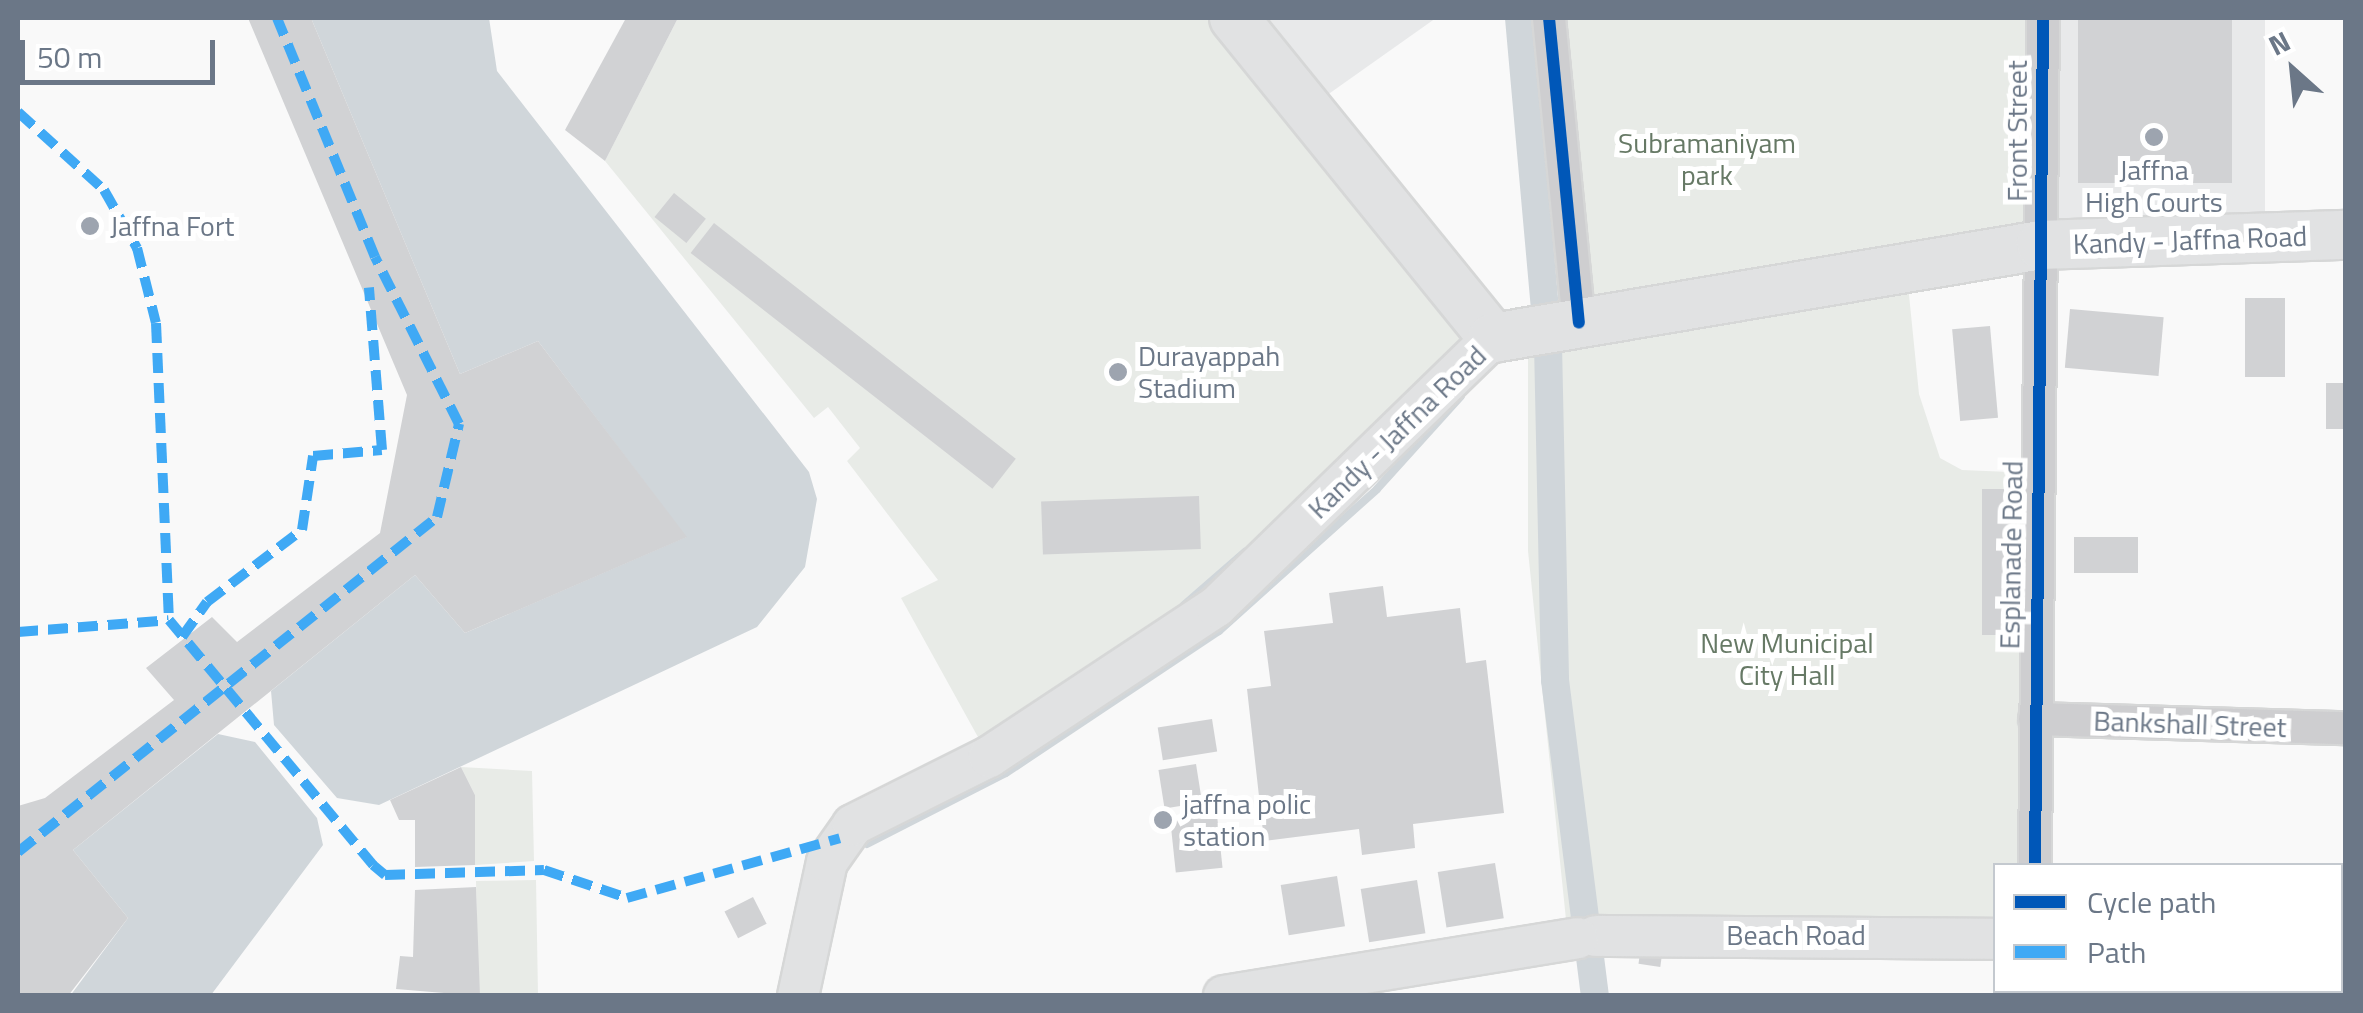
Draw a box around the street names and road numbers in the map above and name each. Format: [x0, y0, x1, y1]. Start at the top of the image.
street label: Front Street [2000, 60, 2034, 202]
street label: Kandy - Jaffna Road [2072, 219, 2308, 261]
street label: Kandy - Jaffna Road [1301, 338, 1493, 526]
street label: Esplanade Road [1993, 460, 2029, 650]
street label: Bankshall Street [2093, 704, 2287, 744]
street label: Beach Road [1726, 918, 1866, 952]

